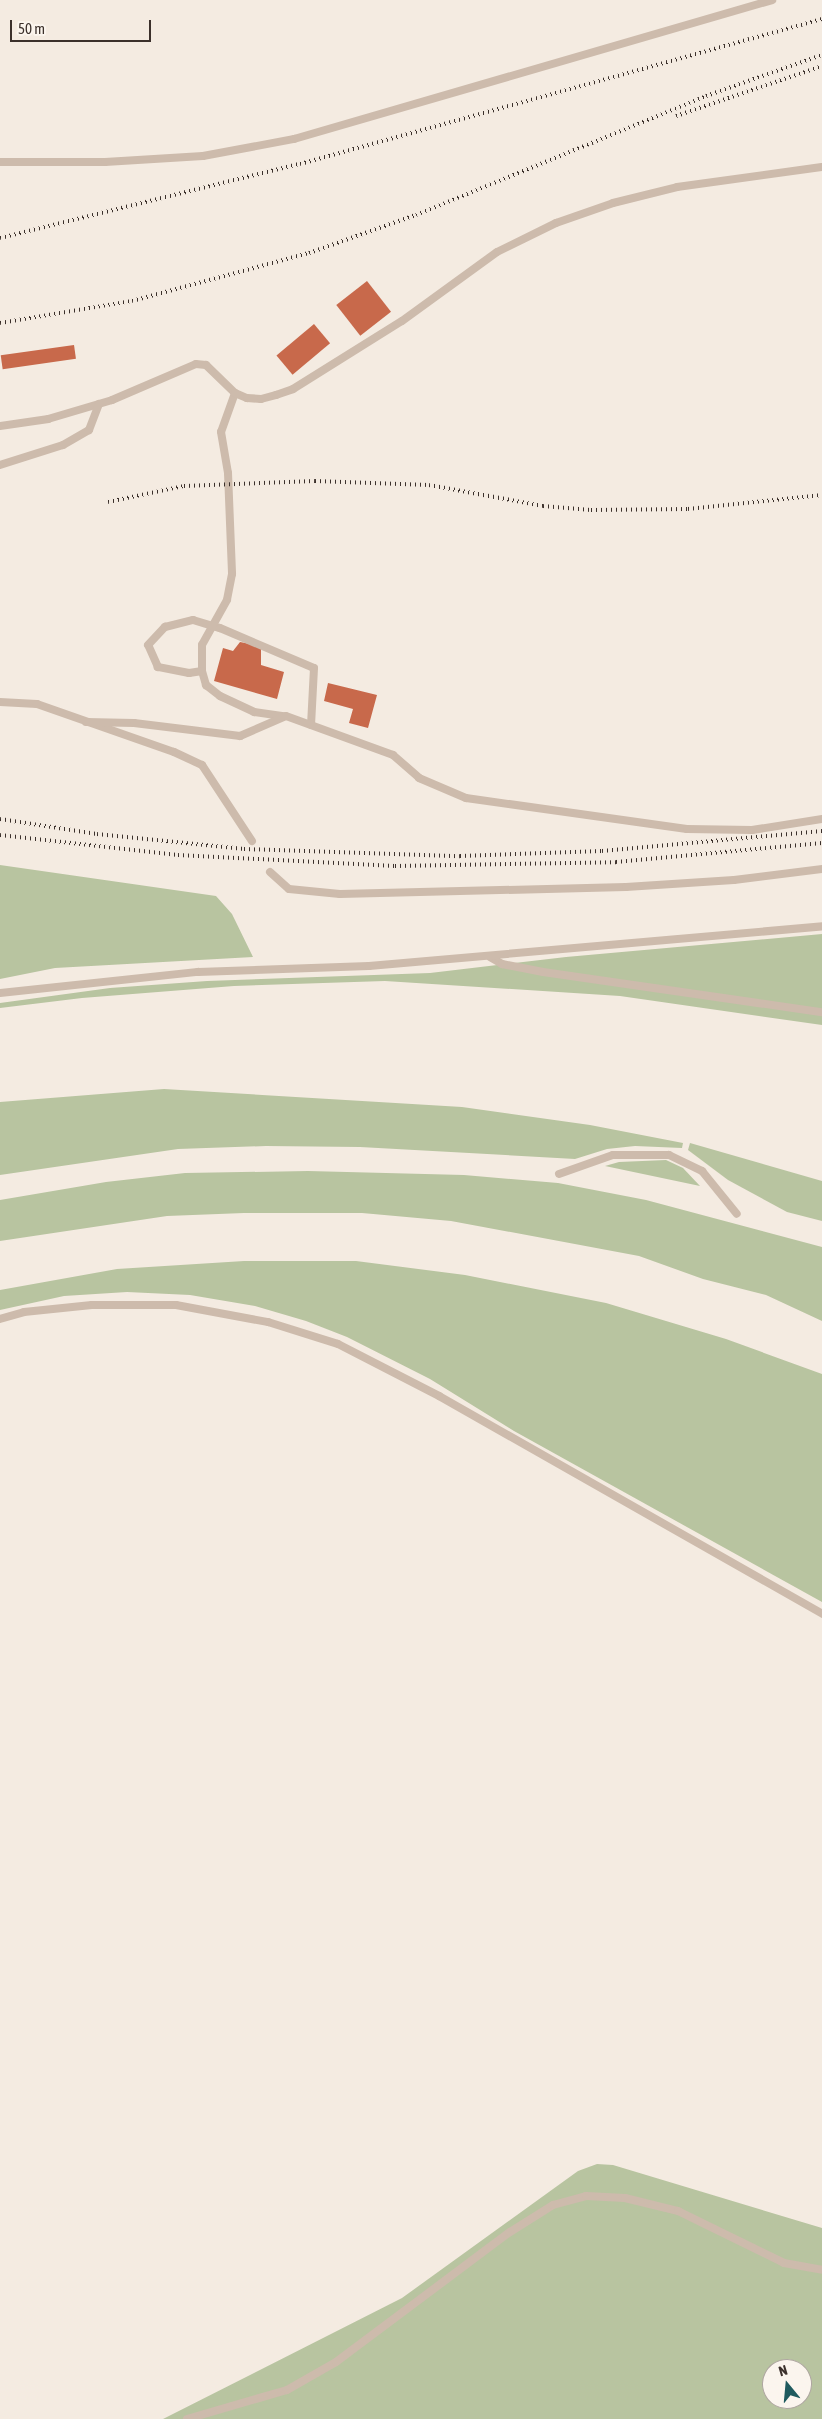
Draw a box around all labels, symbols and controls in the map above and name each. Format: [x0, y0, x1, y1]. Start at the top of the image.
scale bar [12, 10, 154, 42]
text: 50 m [18, 20, 45, 37]
north arrow [762, 2359, 812, 2409]
text: N [777, 2362, 789, 2379]

